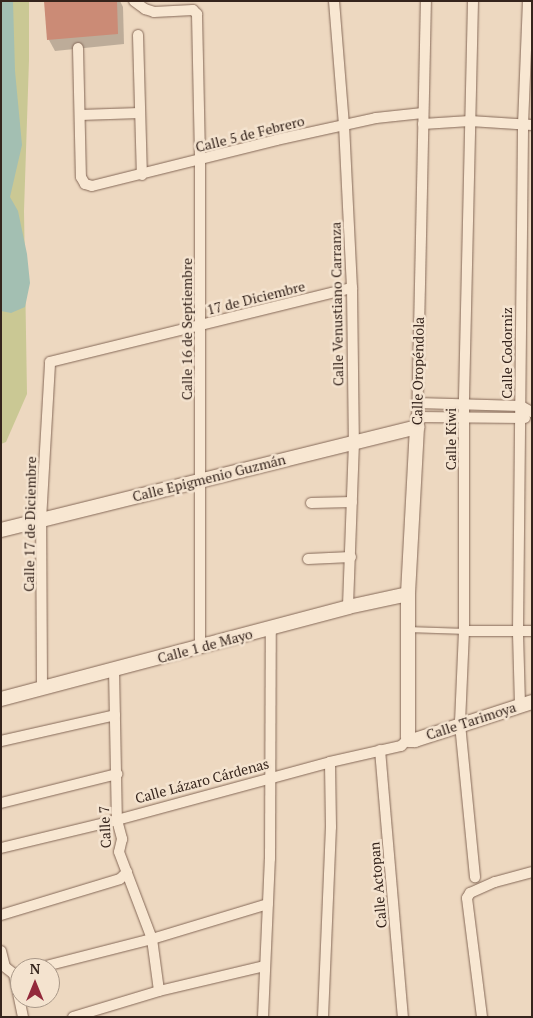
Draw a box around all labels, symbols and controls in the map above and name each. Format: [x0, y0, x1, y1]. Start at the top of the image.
street label: Calle 5 de Febrero [194, 112, 306, 156]
street label: Calle Venustiano Carranza [327, 221, 347, 387]
street label: Calle 16 de Septiembre [179, 258, 195, 400]
street label: 17 de Diciembre [205, 278, 307, 318]
street label: Calle Codorniz [499, 307, 515, 399]
street label: Calle Oropéndola [409, 317, 427, 425]
street label: Calle Kiwi [443, 408, 459, 470]
street label: Calle Epigmenio Guzmán [131, 451, 287, 505]
street label: Calle 17 de Diciembre [20, 456, 40, 592]
street label: Calle 1 de Mayo [156, 625, 254, 667]
street label: Calle Tarimoya [424, 699, 518, 743]
street label: Calle Lázaro Cárdenas [133, 755, 271, 807]
street label: Calle 7 [96, 805, 114, 849]
street label: Calle Actopan [366, 841, 390, 929]
north arrow [10, 958, 60, 1008]
text: N [30, 959, 40, 978]

